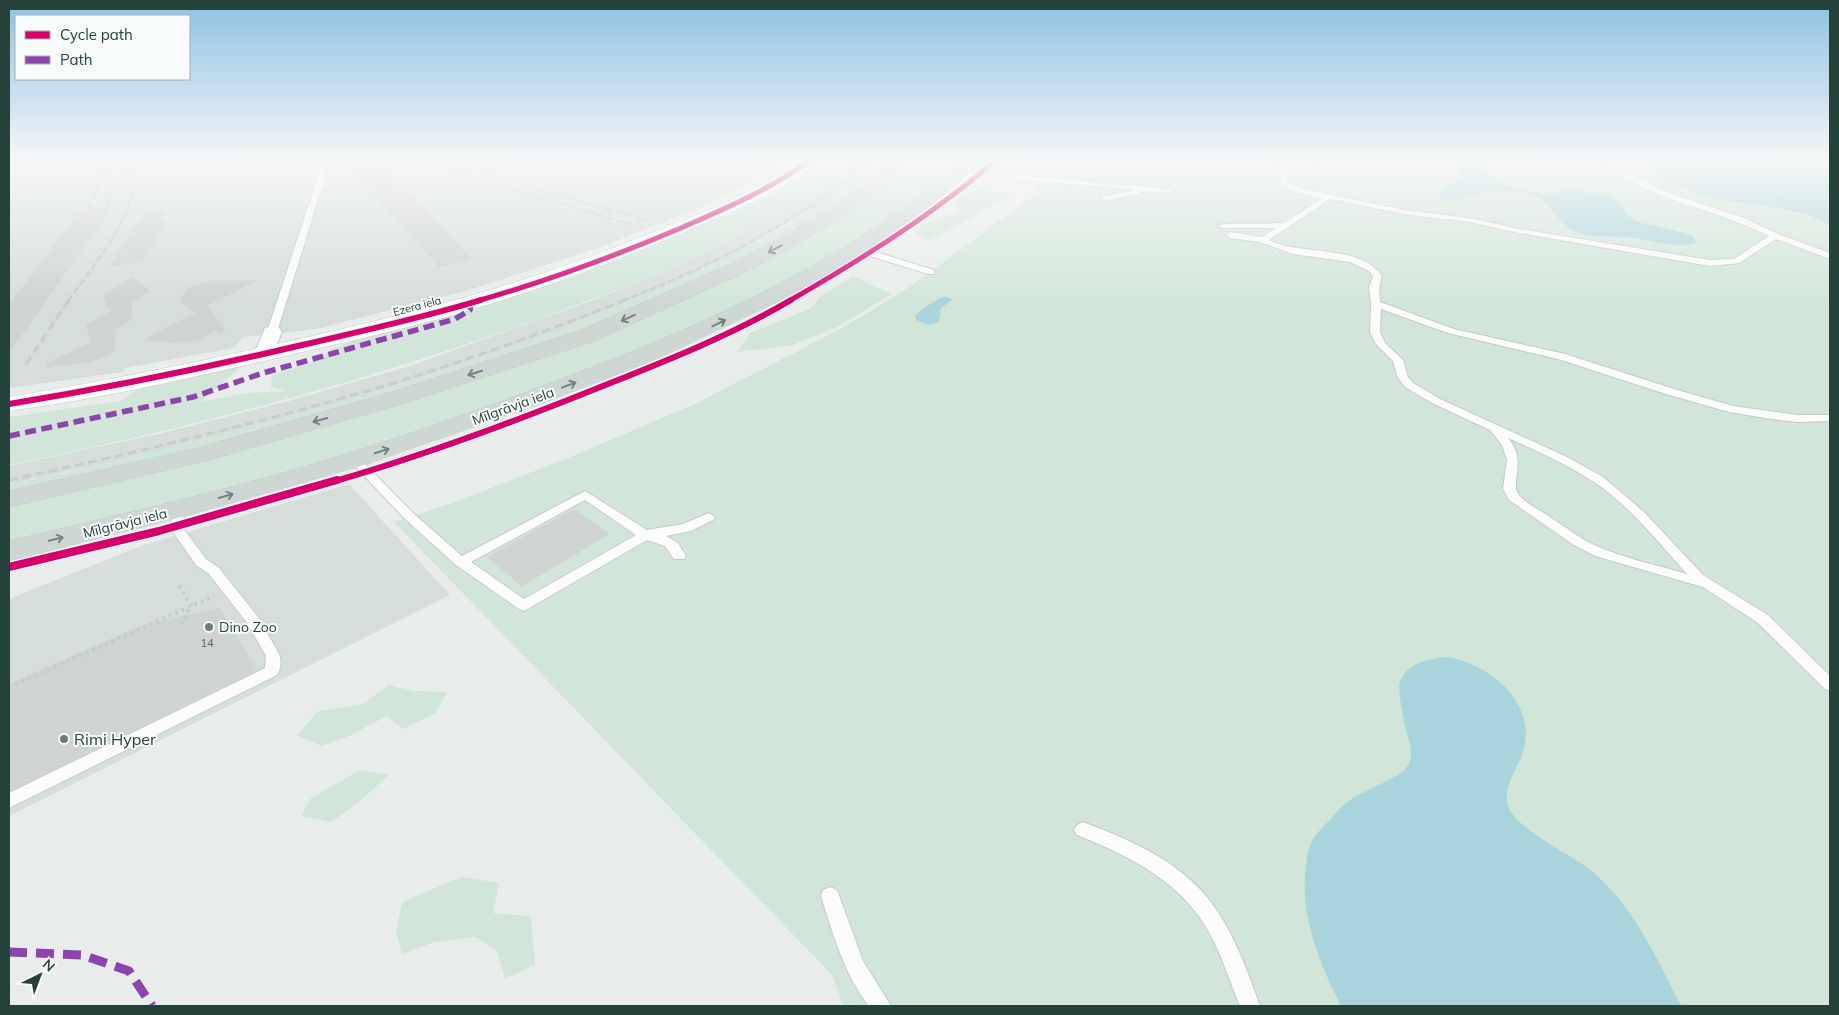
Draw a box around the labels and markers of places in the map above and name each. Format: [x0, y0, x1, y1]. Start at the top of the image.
place label: Dino Zoo [219, 618, 277, 636]
marker: Dino Zoo [203, 621, 215, 633]
place label: Rimi Hyper [74, 729, 156, 749]
marker: Rimi Hyper [58, 733, 70, 745]

